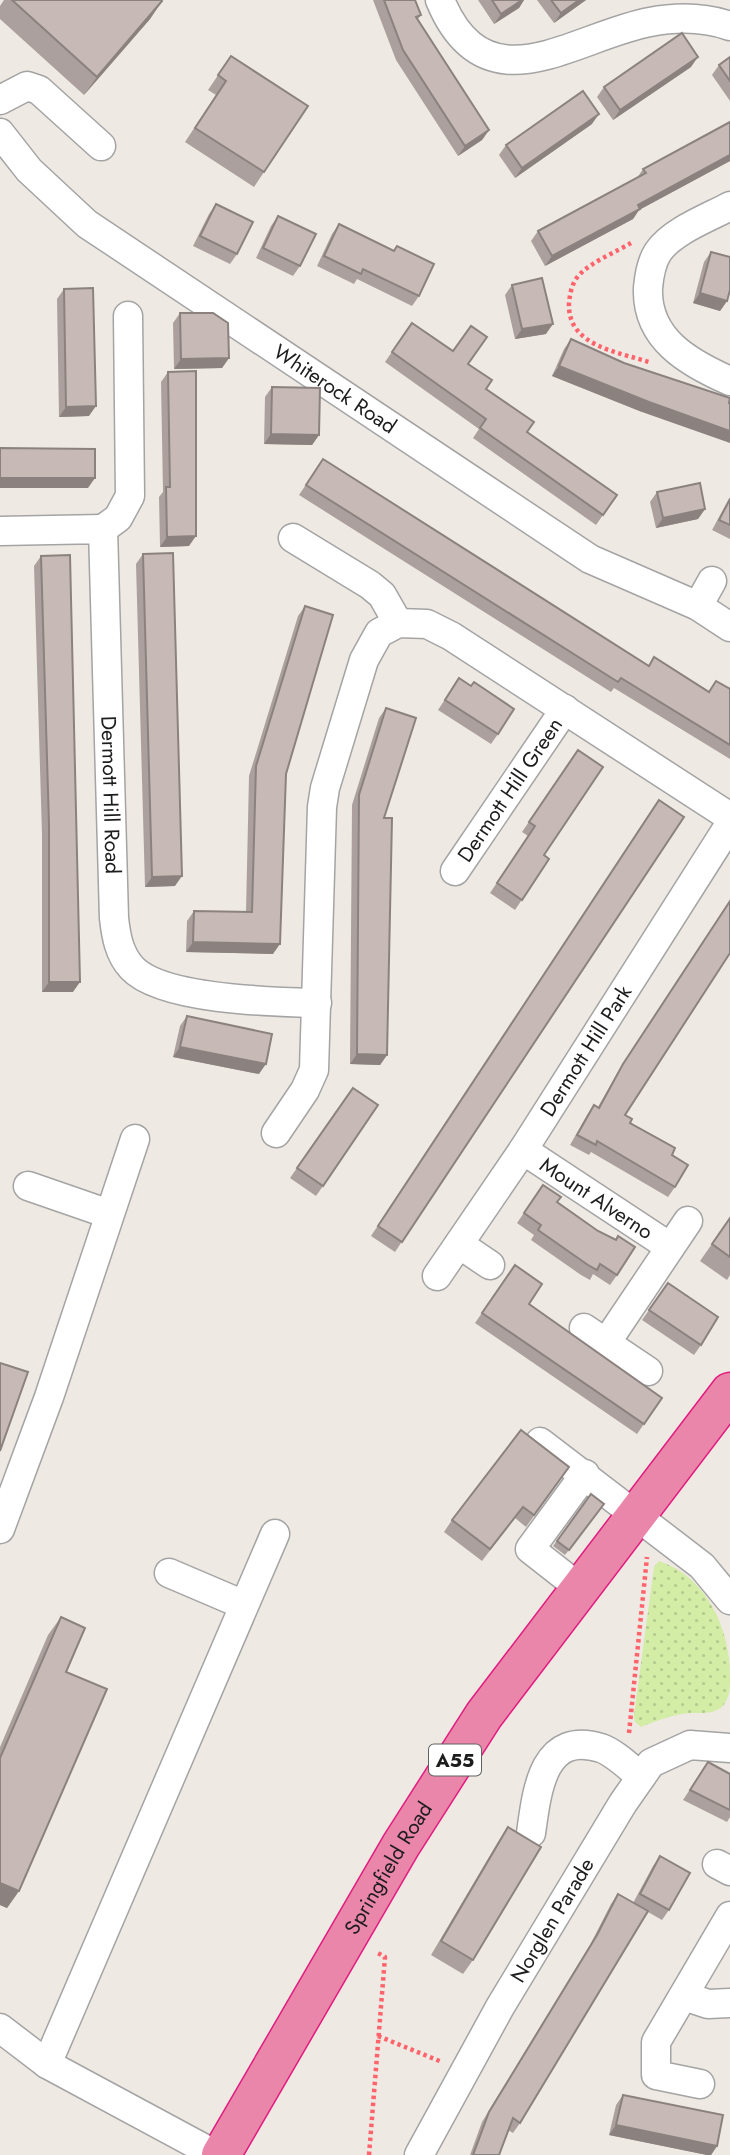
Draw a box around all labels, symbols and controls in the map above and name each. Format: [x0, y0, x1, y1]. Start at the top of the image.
street label: Whiterock Road [267, 337, 402, 441]
street label: Dermott Hill Green [450, 712, 570, 868]
street label: Dermott Hill Road [93, 715, 128, 874]
street label: Dermott Hill Park [533, 979, 639, 1122]
street label: Mount Alverno [534, 1150, 659, 1247]
road number: A55 [429, 1744, 481, 1776]
street label: Springfield Road [337, 1796, 440, 1940]
street label: Norglen Parade [503, 1852, 602, 1988]

